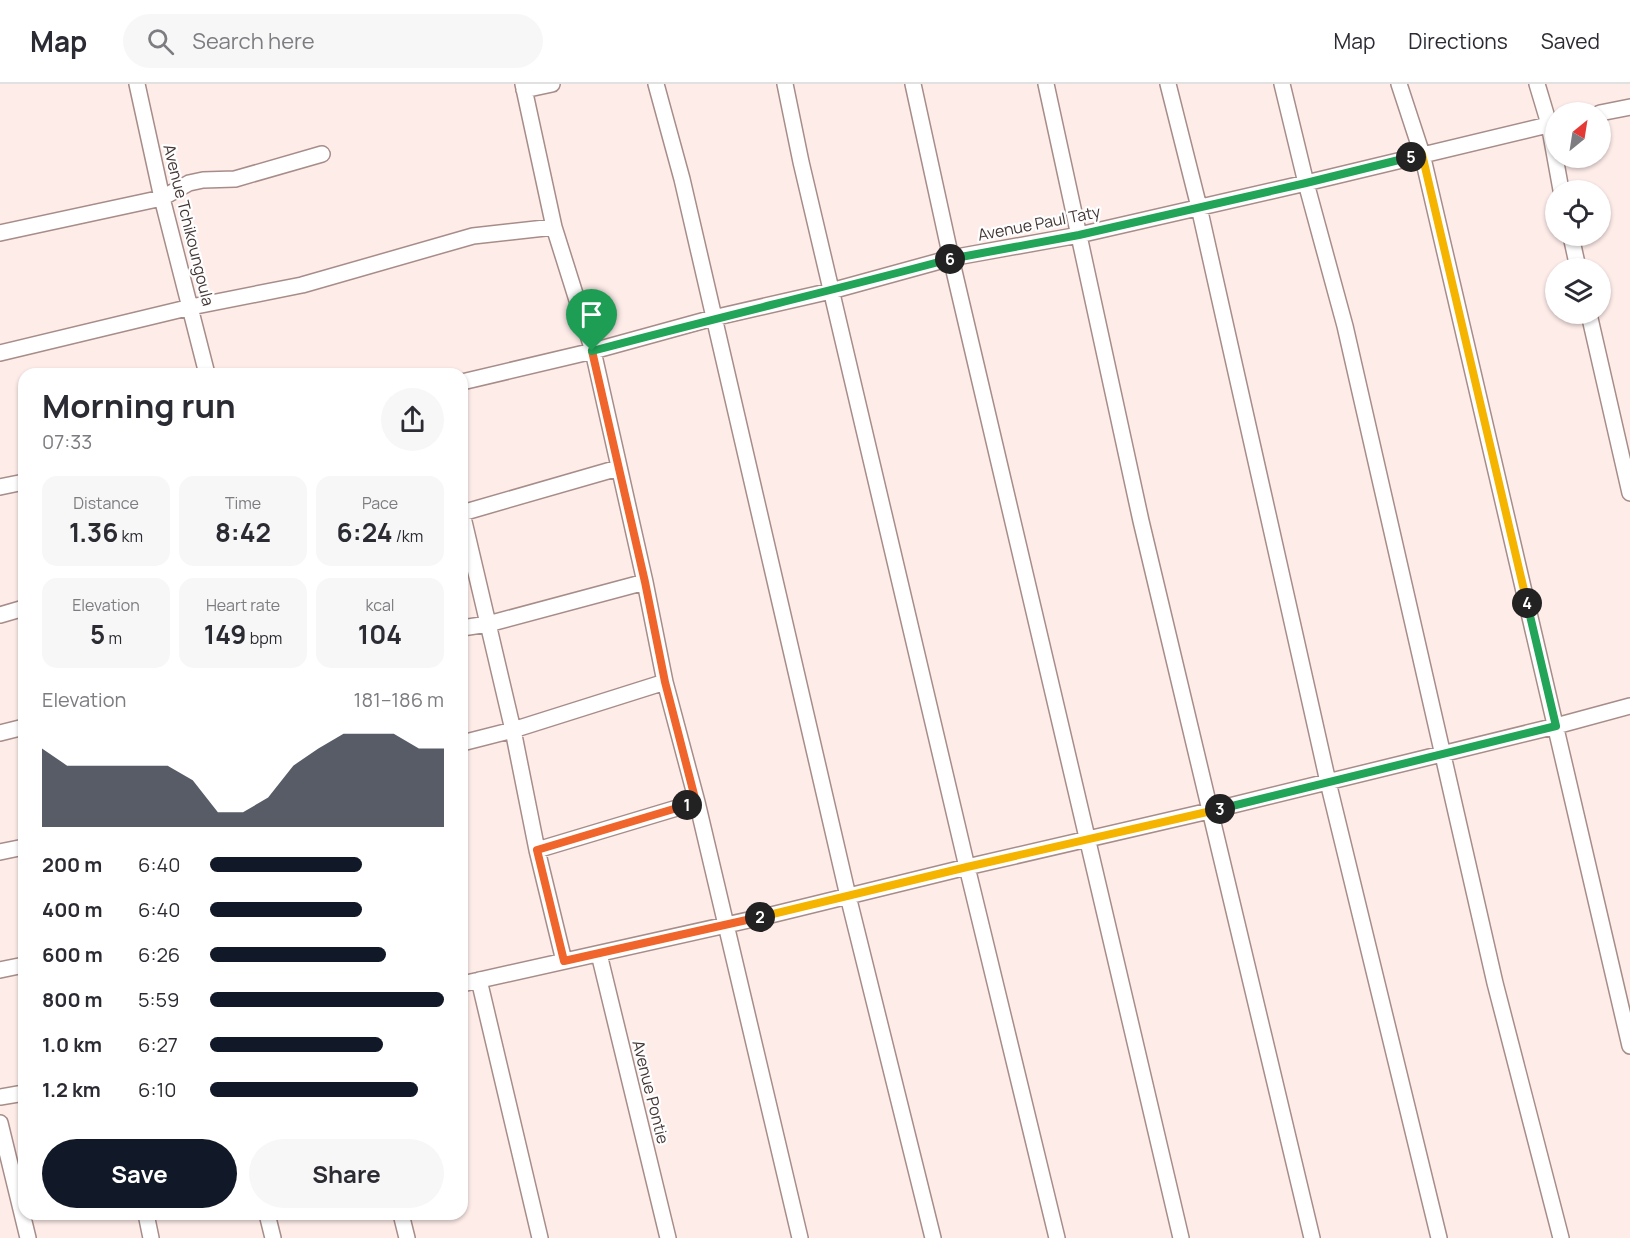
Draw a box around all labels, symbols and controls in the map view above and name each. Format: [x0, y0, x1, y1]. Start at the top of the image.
search box [123, 14, 543, 68]
text: Map [30, 22, 87, 60]
icon: search [144, 25, 177, 58]
text: Search here [192, 26, 315, 56]
text: Map [1334, 27, 1375, 55]
text: Directions [1408, 27, 1508, 55]
text: Saved [1541, 27, 1600, 55]
north arrow [1545, 102, 1611, 168]
map controls [1545, 102, 1611, 324]
street label: Avenue Tchikoungoula [158, 142, 220, 308]
pin: 5 [1396, 142, 1426, 172]
text: 5 [1406, 146, 1416, 168]
button: locate [1545, 180, 1611, 246]
street label: Avenue Paul Taty [976, 200, 1103, 246]
pin: 6 [935, 244, 965, 274]
text: 6 [945, 248, 955, 270]
button: layers [1545, 258, 1611, 324]
pin [566, 289, 617, 351]
icon: arrive [575, 298, 608, 331]
text: Morning run [42, 383, 236, 428]
button: share [381, 388, 444, 451]
text: 07:33 [42, 428, 92, 455]
text: Distance [73, 492, 139, 514]
text: Time [225, 492, 261, 514]
text: Pace [362, 492, 398, 514]
text: 1.36 [69, 514, 118, 550]
text: 8:42 [215, 514, 271, 550]
text: 6:24 [337, 514, 392, 550]
text: km [118, 525, 143, 547]
text: /km [392, 525, 423, 547]
pin: 4 [1512, 588, 1542, 618]
text: 4 [1522, 592, 1532, 614]
text: Elevation [72, 594, 140, 616]
text: Heart rate [206, 594, 280, 616]
text: kcal [365, 594, 395, 616]
text: 5 [90, 616, 105, 652]
text: 149 [204, 616, 247, 652]
text: 104 [358, 616, 402, 652]
text: m [105, 627, 122, 649]
text: bpm [247, 627, 282, 649]
text: Elevation [42, 686, 126, 713]
text: 181–186 m [354, 686, 444, 713]
pin: 1 [672, 790, 702, 820]
text: 1 [683, 794, 691, 816]
pin: 3 [1205, 794, 1235, 824]
text: 3 [1215, 798, 1225, 820]
text: 200 m [42, 851, 102, 878]
text: 6:40 [138, 851, 180, 878]
text: 400 m [42, 896, 102, 923]
text: 6:40 [138, 896, 180, 923]
pin: 2 [745, 902, 775, 932]
text: 2 [755, 906, 765, 928]
text: 600 m [42, 941, 103, 968]
text: 6:26 [138, 941, 180, 968]
text: 800 m [42, 986, 103, 1013]
text: 5:59 [138, 986, 180, 1013]
text: 1.0 km [42, 1031, 102, 1058]
text: 6:27 [138, 1031, 178, 1058]
street label: Avenue Pontie [627, 1038, 675, 1146]
text: 1.2 km [42, 1076, 101, 1103]
text: 6:10 [138, 1076, 176, 1103]
button: Save [42, 1139, 237, 1208]
button: Share [249, 1139, 444, 1208]

